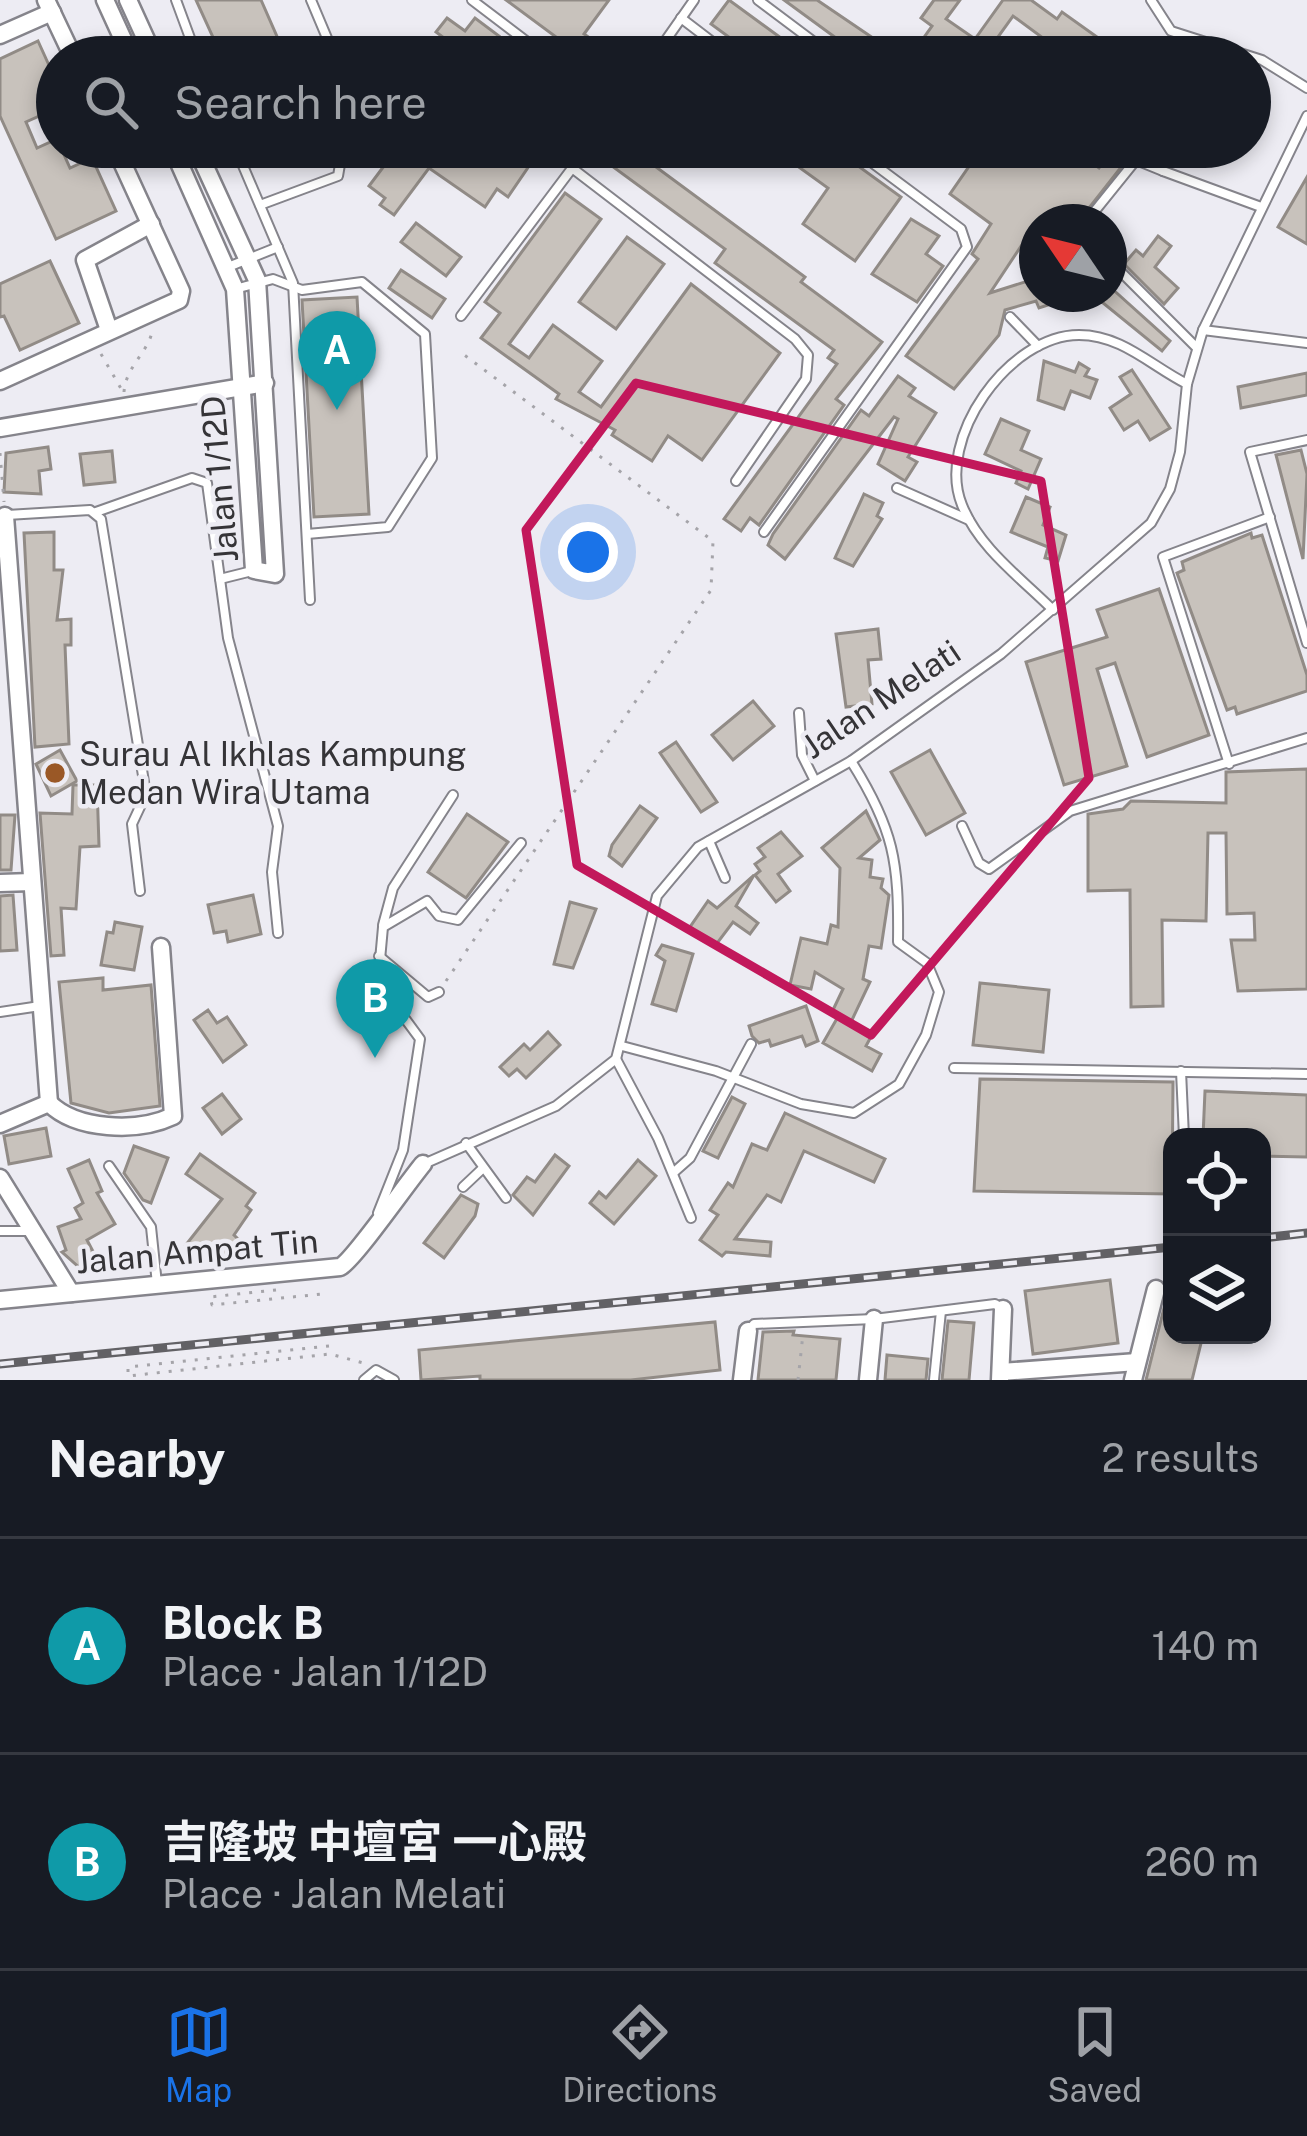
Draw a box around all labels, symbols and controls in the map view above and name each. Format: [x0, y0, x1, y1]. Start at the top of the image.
search box [36, 36, 1271, 168]
icon: search [78, 69, 144, 135]
text: Search here [174, 76, 427, 129]
north arrow [1019, 204, 1127, 312]
pin: A [298, 311, 376, 410]
street label: Jalan 1/12D [193, 394, 245, 564]
your location [558, 522, 618, 582]
street label: Jalan Melati [795, 632, 967, 766]
place label: Surau Al Ikhlas Kampung Medan Wira Utama [79, 735, 467, 811]
marker: Surau Al Ikhlas Kampung Medan Wira Utama [42, 760, 68, 786]
pin: B [336, 959, 414, 1058]
map controls [1163, 1128, 1271, 1344]
button: locate [1163, 1128, 1271, 1236]
street label: Jalan Ampat Tin [74, 1221, 320, 1281]
button: layers [1163, 1236, 1271, 1344]
text: Nearby [48, 1429, 225, 1488]
text: 2 results [1102, 1435, 1259, 1481]
text: Block B [162, 1596, 324, 1649]
text: A [73, 1623, 101, 1669]
text: 140 m [1152, 1623, 1259, 1669]
text: Place · Jalan 1/12D [162, 1649, 488, 1695]
text: 吉隆坡 中壇宮 一心殿 [162, 1815, 587, 1868]
text: B [74, 1839, 100, 1885]
text: 260 m [1145, 1839, 1259, 1885]
text: Place · Jalan Melati [162, 1871, 506, 1917]
tab: Map [165, 1999, 232, 2109]
tab: Directions [562, 1999, 717, 2109]
tab: Saved [1048, 1999, 1142, 2109]

